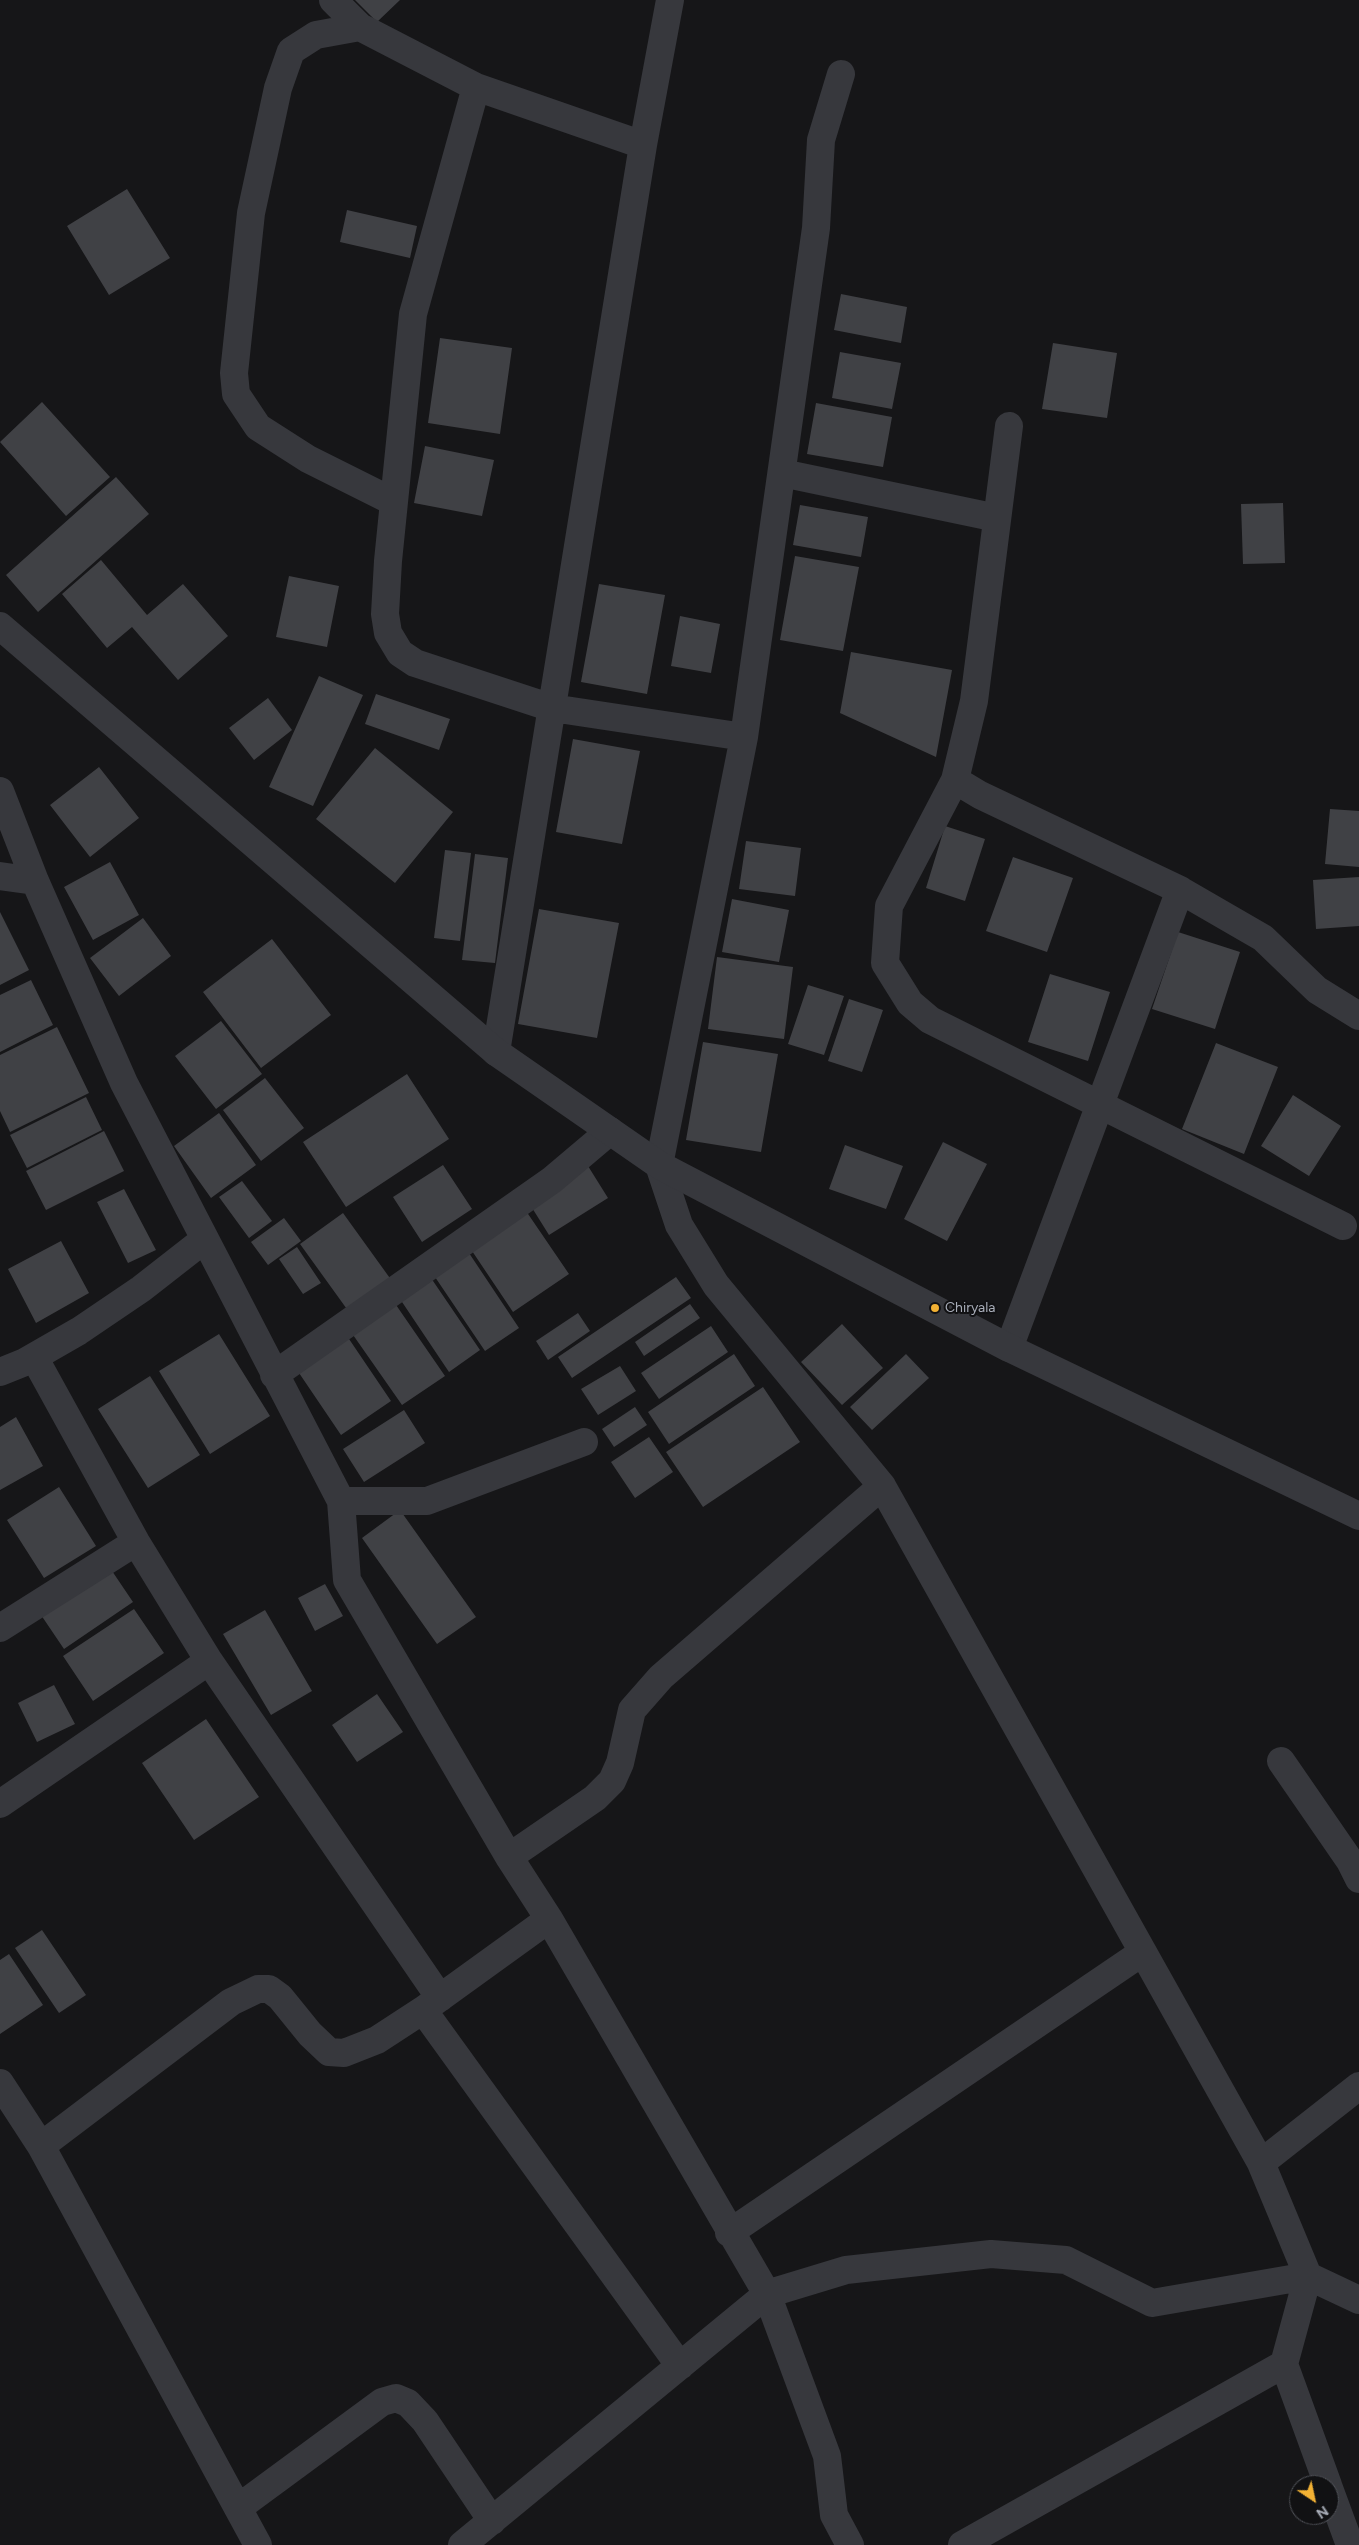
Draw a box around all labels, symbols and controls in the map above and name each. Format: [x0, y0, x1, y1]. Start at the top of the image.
place label: Chiryala [945, 1300, 995, 1316]
marker: Chiryala [929, 1302, 941, 1314]
north arrow [1289, 2475, 1339, 2525]
text: N [1313, 2502, 1331, 2522]

